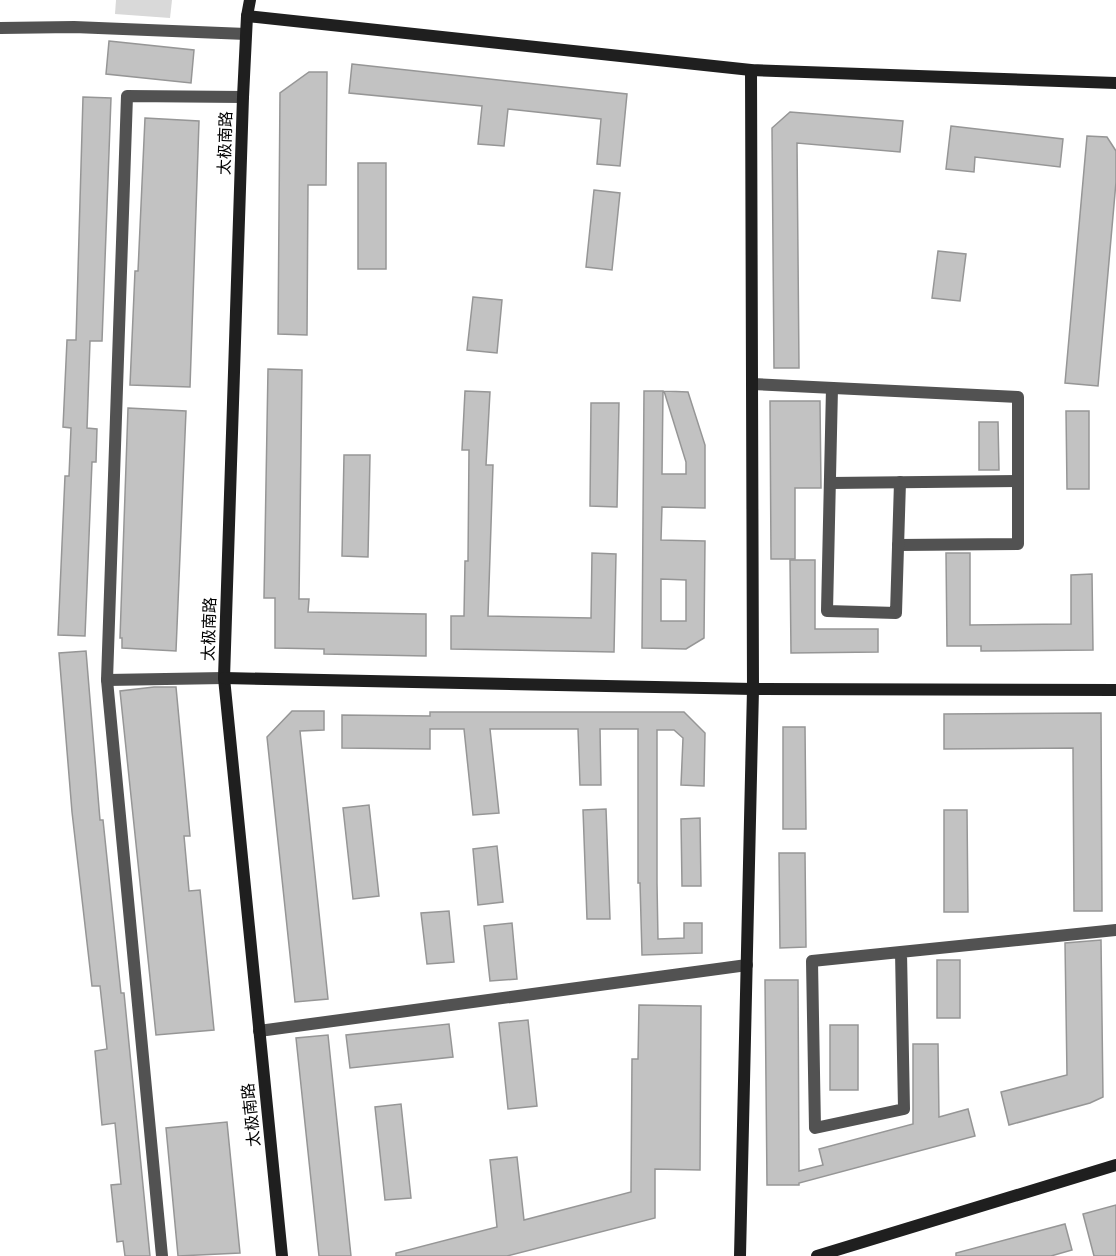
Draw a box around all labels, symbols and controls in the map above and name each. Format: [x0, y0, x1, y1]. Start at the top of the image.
street label: 太极南路 [215, 111, 235, 175]
street label: 太极南路 [199, 597, 219, 661]
street label: 太极南路 [239, 1082, 263, 1148]

